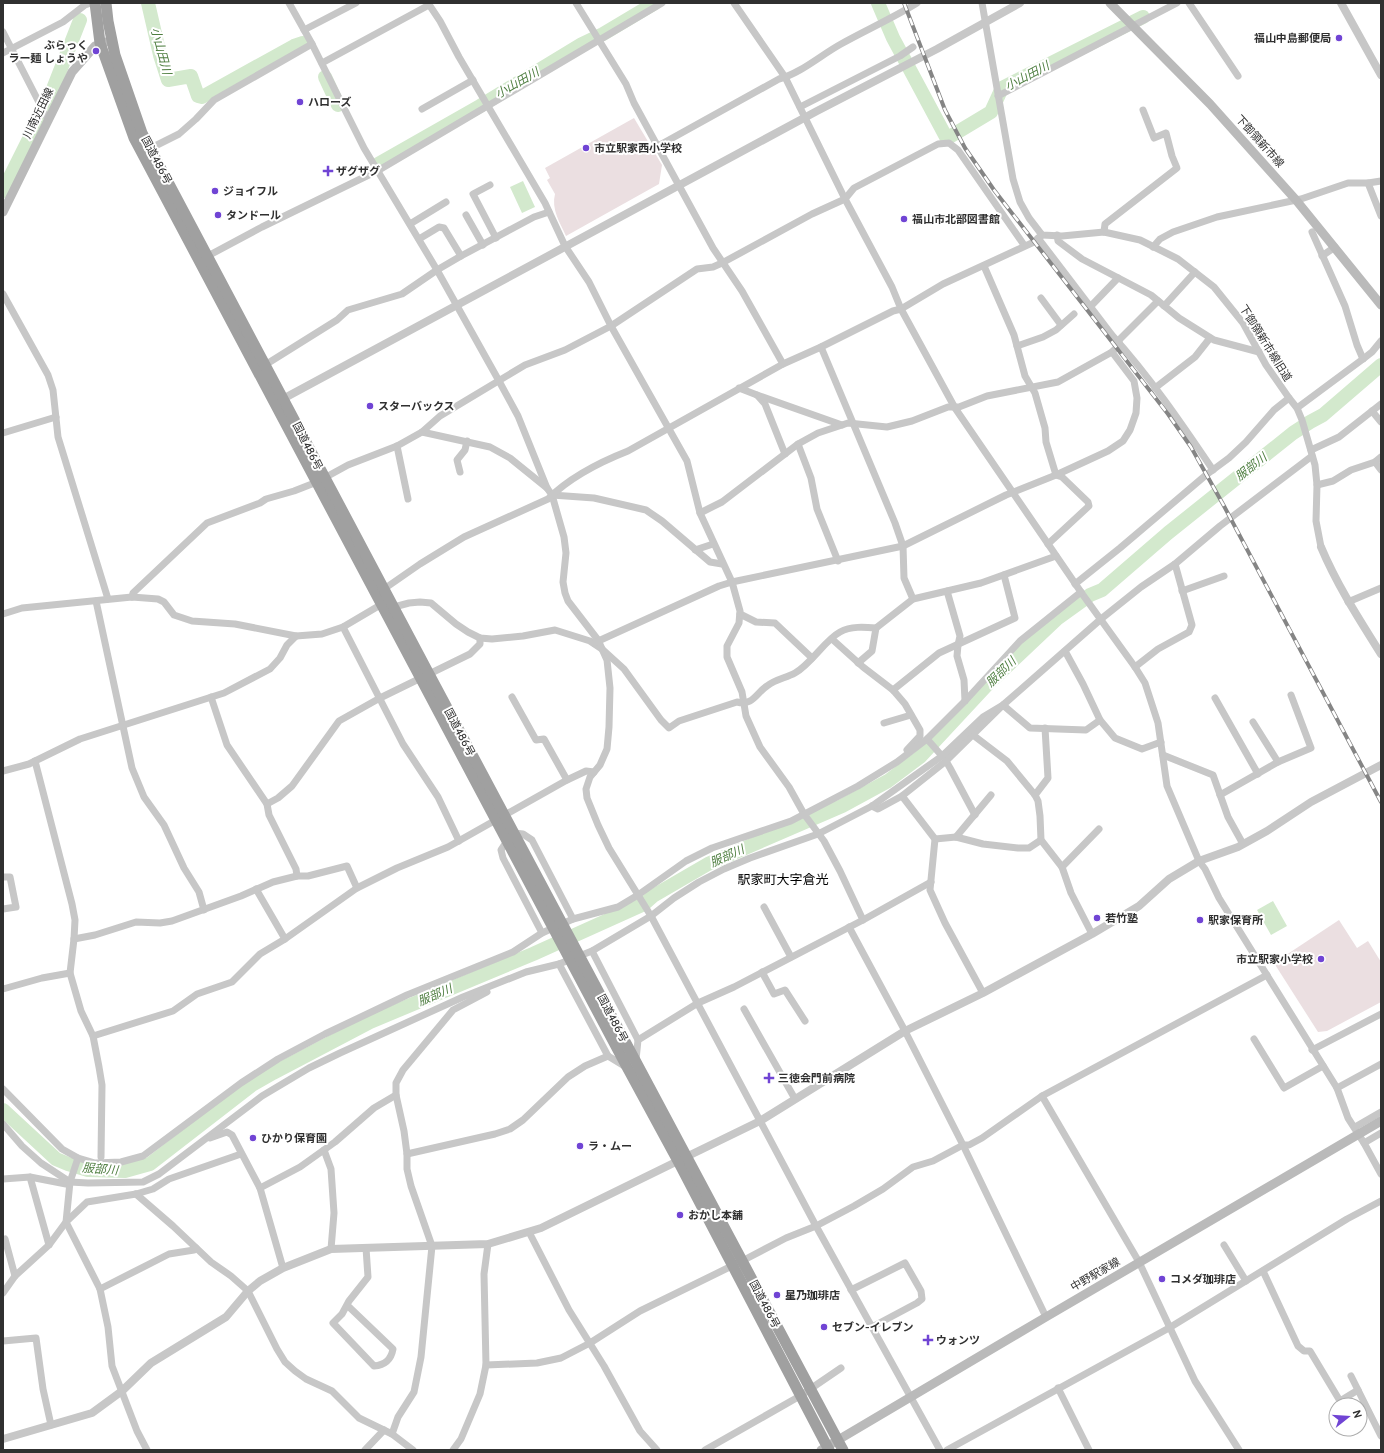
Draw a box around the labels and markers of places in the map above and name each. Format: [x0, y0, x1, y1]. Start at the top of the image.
place label: 福山中島郵便局 [1254, 31, 1331, 45]
marker: 福山中島郵便局 [1334, 33, 1344, 43]
place label: ぶらっく ラー麺 しょうや [9, 38, 88, 65]
marker: ぶらっく ラー麺 しょうや [91, 46, 101, 56]
place label: ハローズ [308, 95, 351, 109]
marker: ハローズ [295, 97, 305, 107]
place label: 市立駅家西小学校 [594, 141, 682, 155]
marker: 市立駅家西小学校 [581, 143, 591, 153]
place label: ザグザグ [336, 164, 380, 178]
marker: ザグザグ [323, 166, 333, 176]
place label: ジョイフル [223, 184, 278, 198]
marker: ジョイフル [210, 186, 220, 196]
place label: タンドール [226, 208, 281, 222]
marker: タンドール [213, 210, 223, 220]
place label: 福山市北部図書館 [912, 212, 1000, 226]
marker: 福山市北部図書館 [899, 214, 909, 224]
place label: スターバックス [378, 399, 455, 413]
marker: スターバックス [365, 401, 375, 411]
place label: 若竹塾 [1105, 911, 1138, 925]
marker: 若竹塾 [1092, 913, 1102, 923]
place label: 駅家保育所 [1208, 913, 1263, 927]
marker: 駅家保育所 [1195, 915, 1205, 925]
place label: 市立駅家小学校 [1236, 952, 1313, 966]
marker: 市立駅家小学校 [1316, 954, 1326, 964]
place label: 三徳会門前病院 [778, 1071, 855, 1085]
marker: 三徳会門前病院 [763, 1072, 775, 1084]
place label: ひかり保育園 [261, 1131, 327, 1145]
marker: ひかり保育園 [248, 1133, 258, 1143]
place label: ラ・ムー [588, 1139, 632, 1153]
marker: ラ・ムー [575, 1141, 585, 1151]
place label: おかし本舗 [688, 1208, 743, 1222]
marker: おかし本舗 [675, 1210, 685, 1220]
place label: コメダ珈琲店 [1170, 1272, 1236, 1286]
marker: コメダ珈琲店 [1157, 1274, 1167, 1284]
place label: 星乃珈琲店 [785, 1288, 840, 1302]
marker: 星乃珈琲店 [772, 1290, 782, 1300]
place label: セブン-イレブン [832, 1320, 914, 1334]
marker: セブン-イレブン [819, 1322, 829, 1332]
place label: ウォンツ [936, 1333, 980, 1347]
marker: ウォンツ [923, 1335, 933, 1345]

